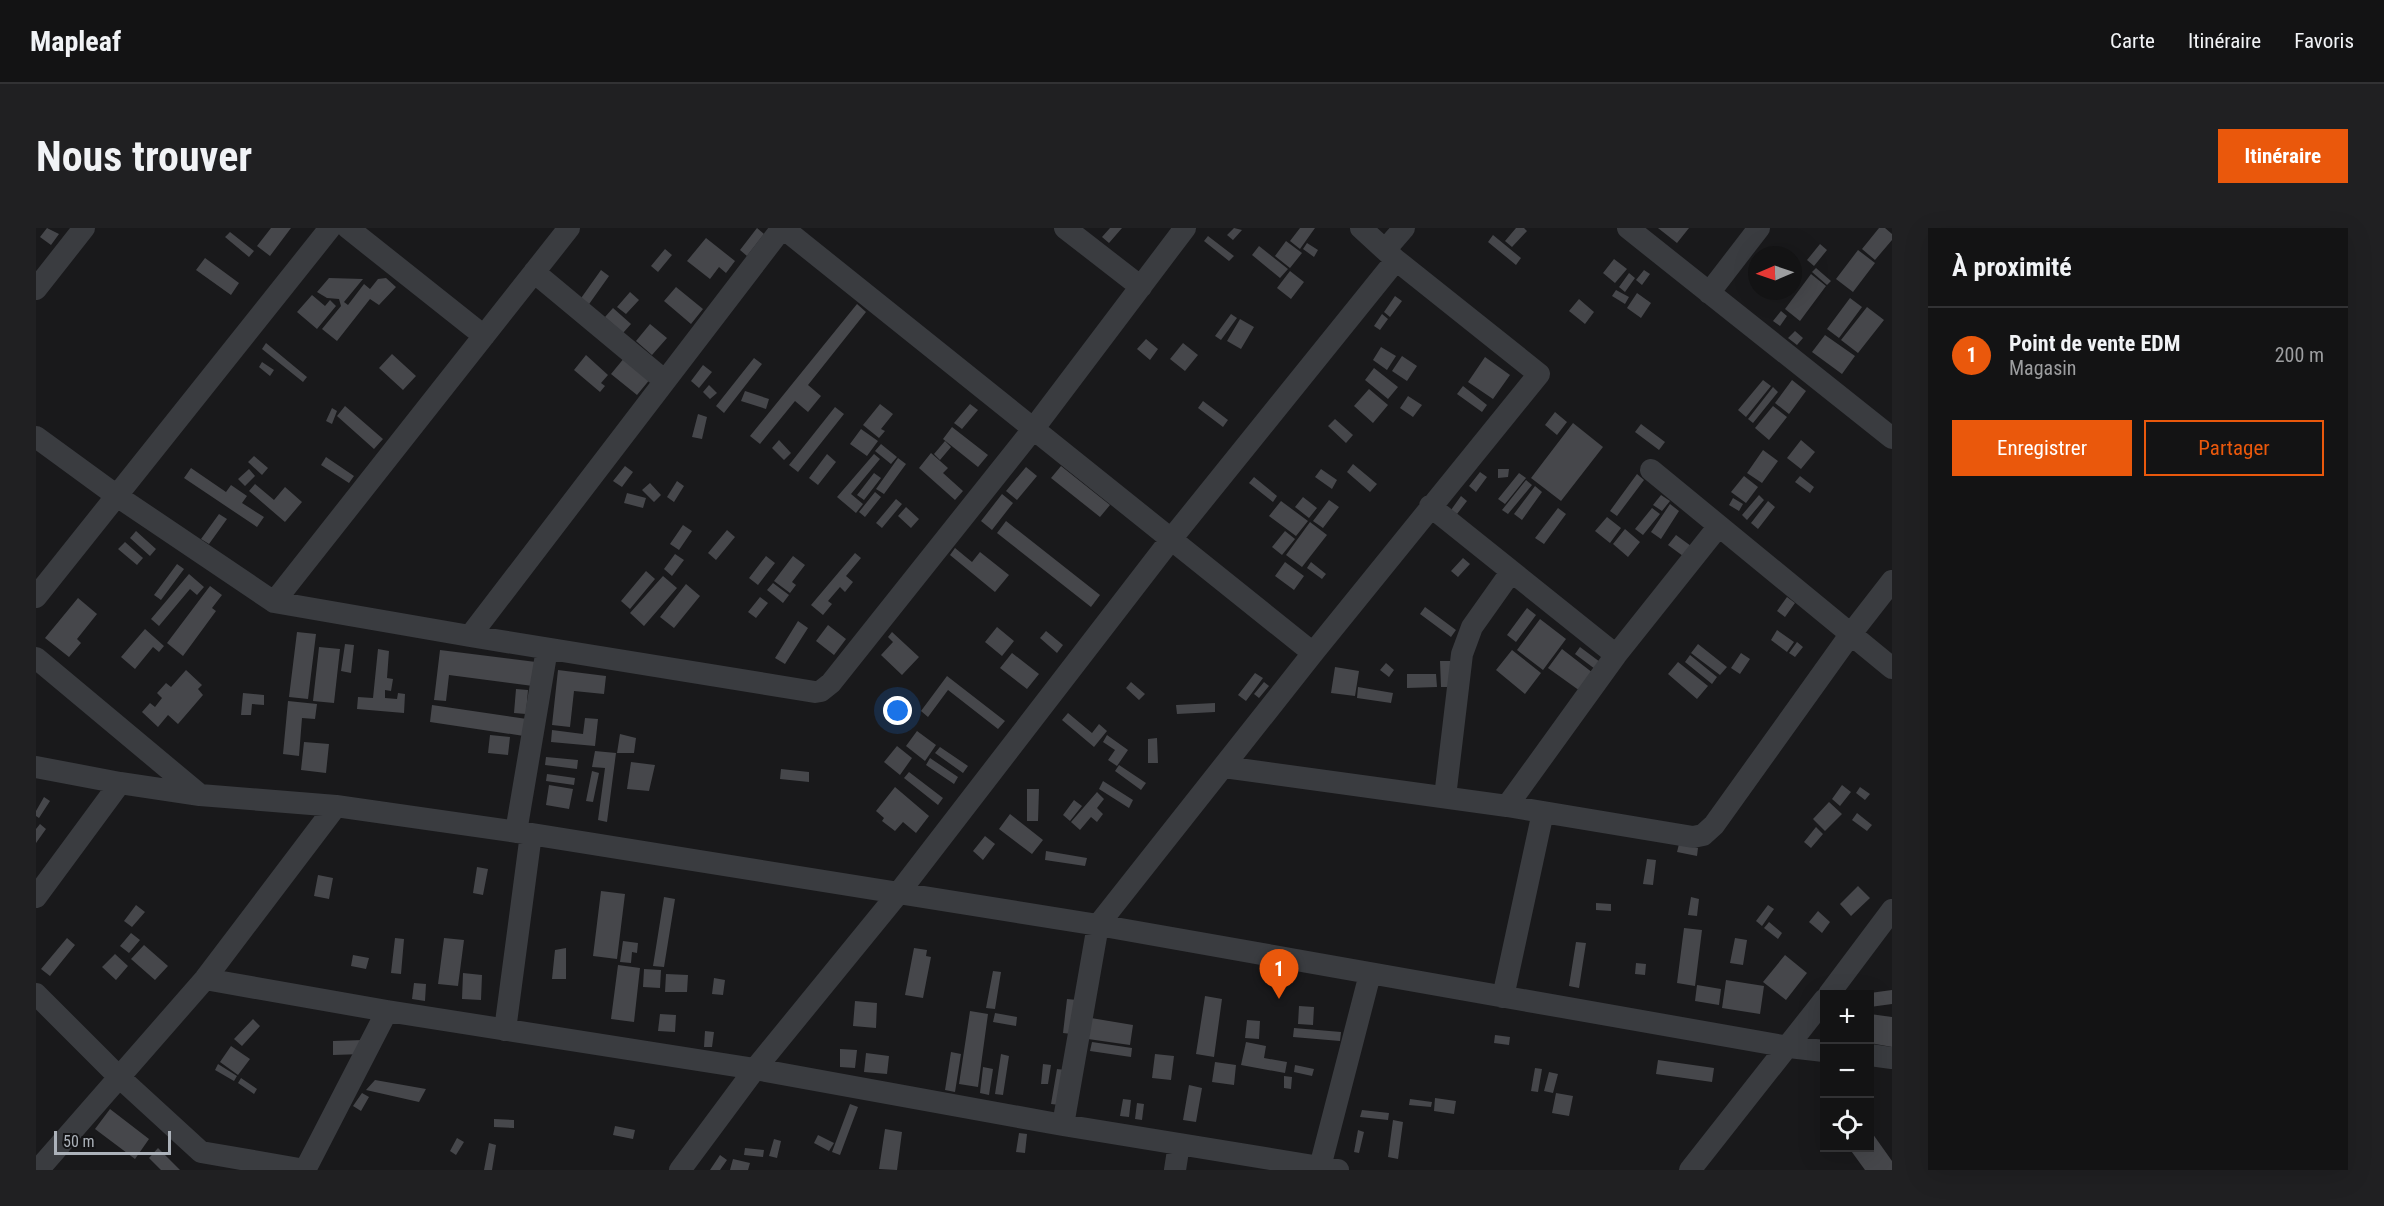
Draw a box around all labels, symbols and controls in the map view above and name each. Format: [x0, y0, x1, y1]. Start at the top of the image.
text: Mapleaf [30, 25, 121, 58]
text: Carte [2110, 29, 2155, 53]
text: Itinéraire [2188, 29, 2261, 53]
text: Favoris [2294, 29, 2354, 53]
button: Itinéraire [2218, 129, 2348, 183]
text: Nous trouver [36, 132, 252, 181]
north arrow [1748, 246, 1802, 300]
text: À proximité [1952, 252, 2072, 282]
text: Point de vente EDM [2009, 331, 2180, 356]
text: 1 [1966, 343, 1977, 367]
text: 200 m [2275, 343, 2324, 367]
text: Magasin [2009, 356, 2077, 380]
button: Enregistrer [1952, 420, 2132, 476]
button: Partager [2144, 420, 2324, 476]
your location [883, 696, 912, 725]
pin: 1 [1260, 950, 1298, 999]
map controls [1820, 990, 1874, 1152]
button: + [1820, 990, 1874, 1044]
button: − [1820, 1044, 1874, 1098]
button: locate [1820, 1098, 1874, 1152]
scale bar [54, 1128, 171, 1156]
text: 50 m [63, 1132, 95, 1151]

